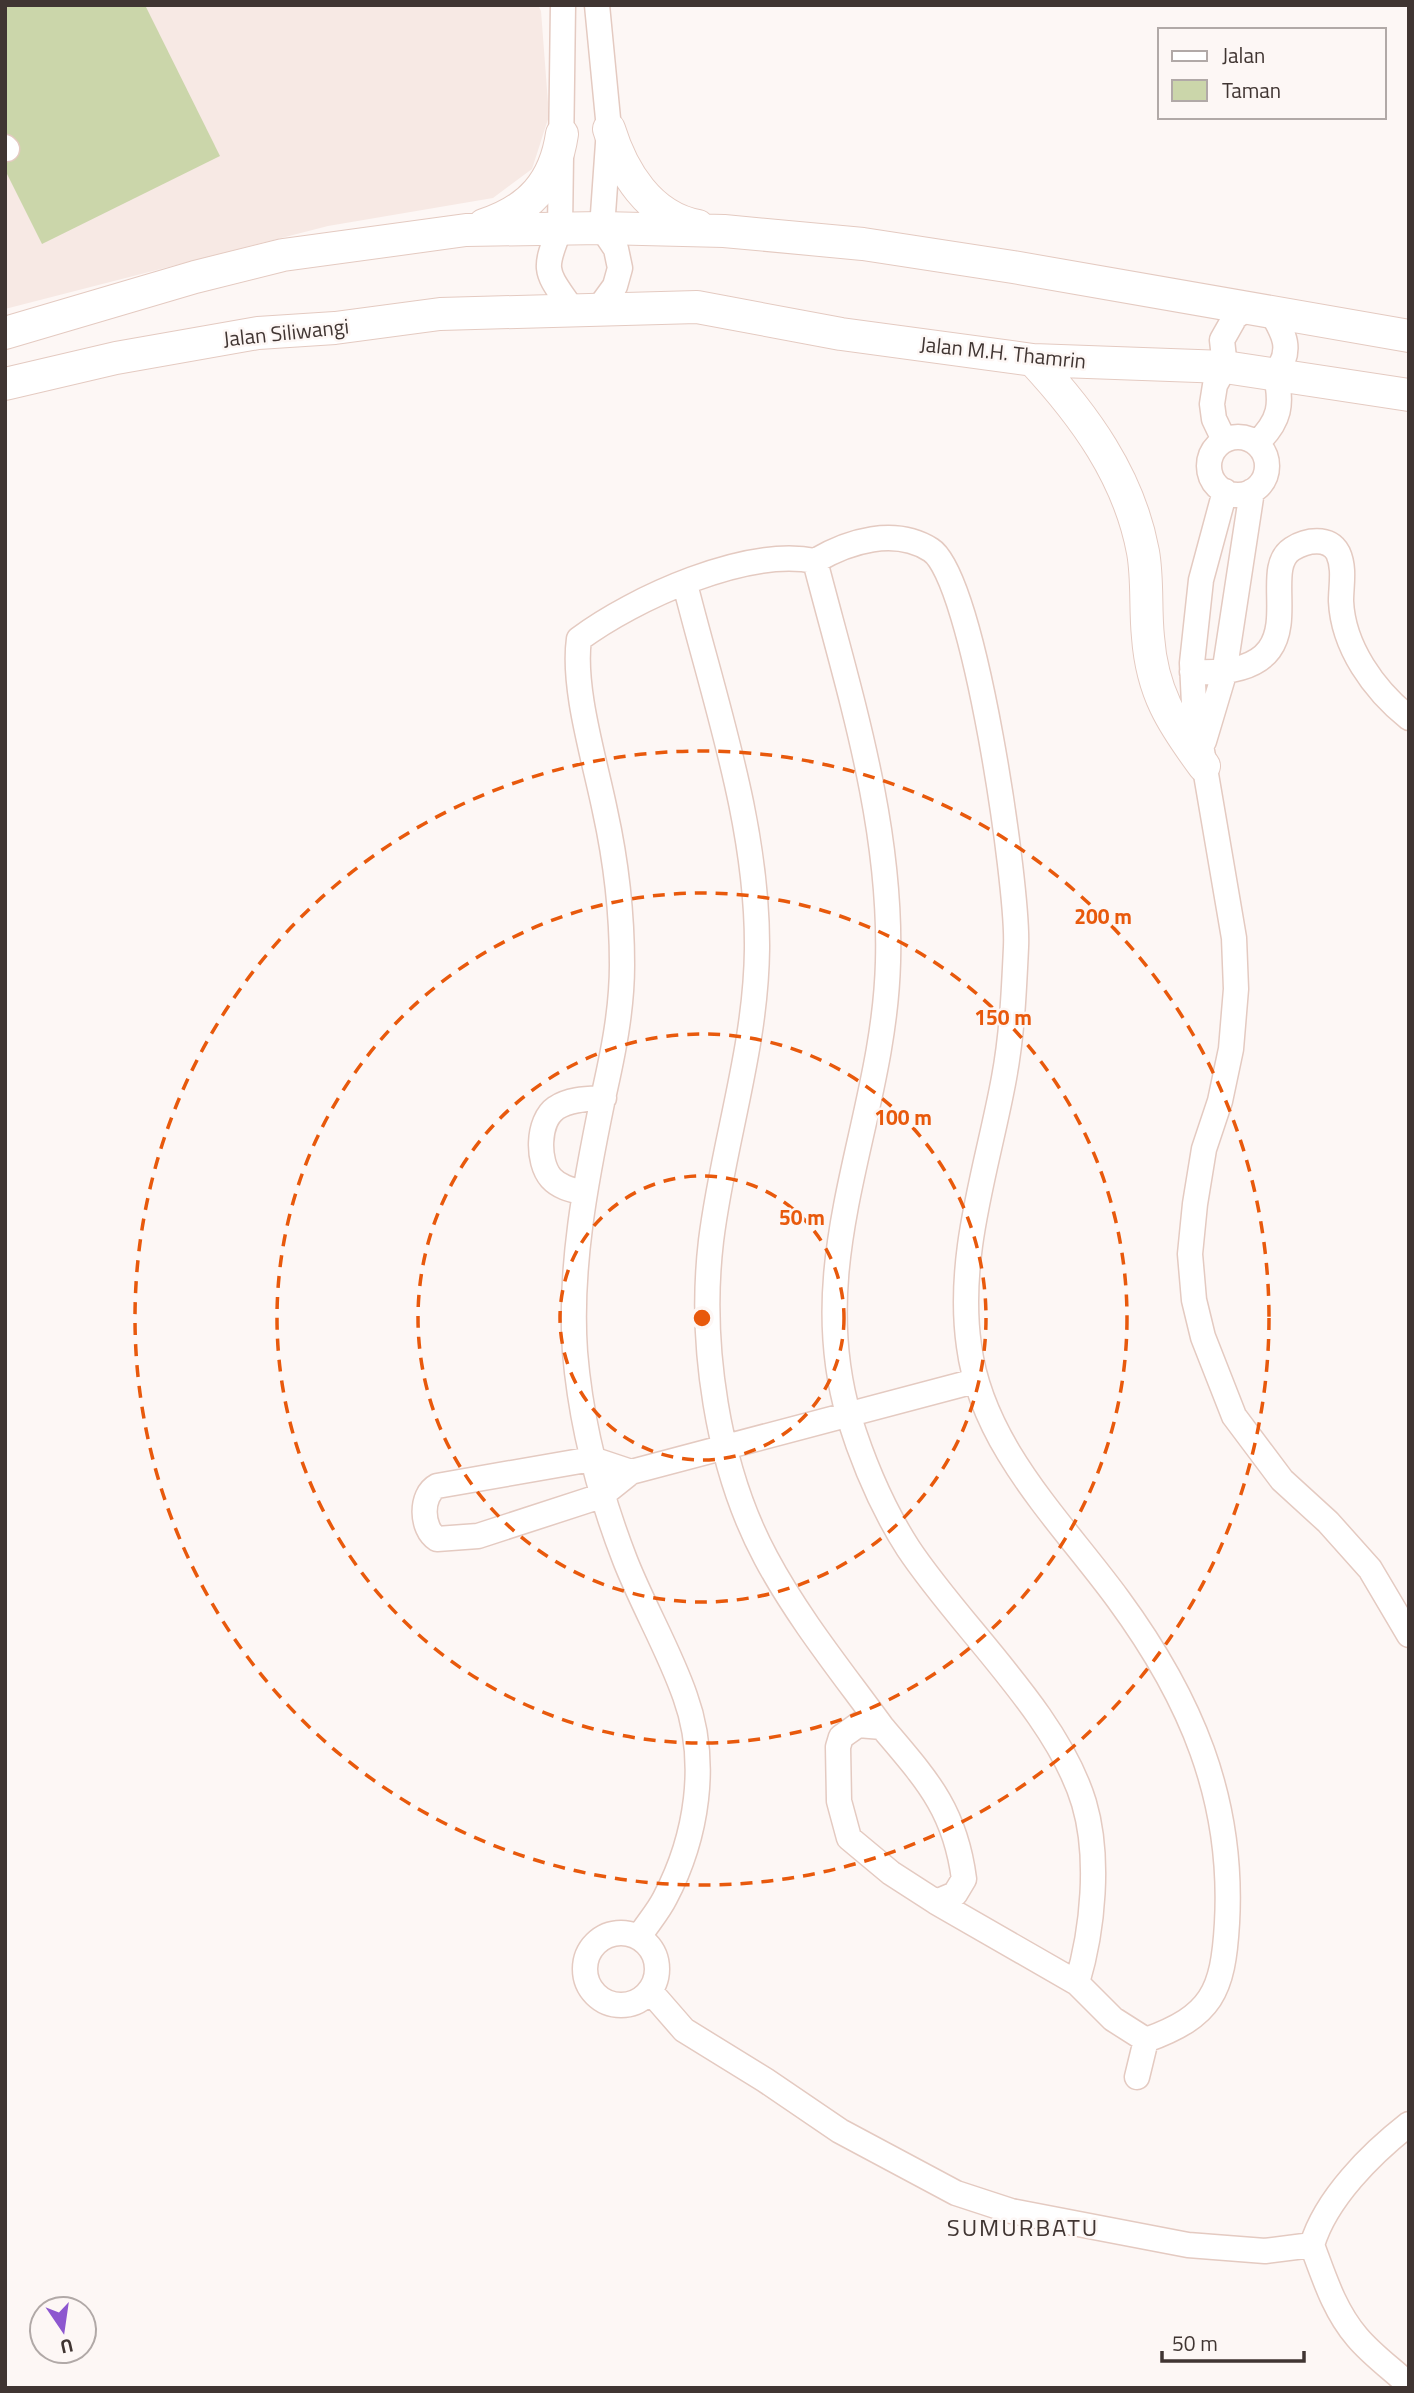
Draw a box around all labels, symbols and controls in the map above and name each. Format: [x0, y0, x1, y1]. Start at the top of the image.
legend [1158, 28, 1386, 119]
text: Jalan [1222, 39, 1265, 71]
text: Taman [1222, 74, 1281, 106]
street label: Jalan Siliwangi [221, 309, 350, 355]
street label: Jalan M.H. Thamrin [918, 327, 1088, 377]
text: 200 m [1074, 900, 1132, 932]
text: 150 m [974, 1001, 1032, 1033]
text: 100 m [874, 1101, 932, 1133]
text: 50 m [779, 1201, 825, 1233]
centre of rings [690, 1306, 714, 1330]
district label: SUMURBATU [947, 2209, 1099, 2245]
north arrow [28, 2295, 98, 2365]
scale bar [1162, 2320, 1304, 2364]
text: 50 m [1172, 2327, 1218, 2359]
text: U [58, 2332, 76, 2363]

